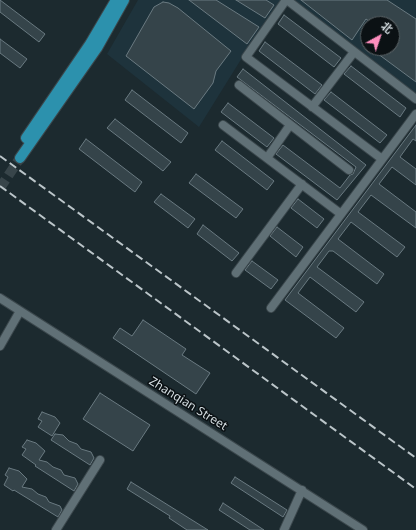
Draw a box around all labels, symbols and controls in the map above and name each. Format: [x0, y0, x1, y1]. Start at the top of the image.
north arrow [360, 16, 400, 56]
text: 北 [378, 18, 396, 36]
street label: Zhanqian Street [146, 374, 230, 434]

